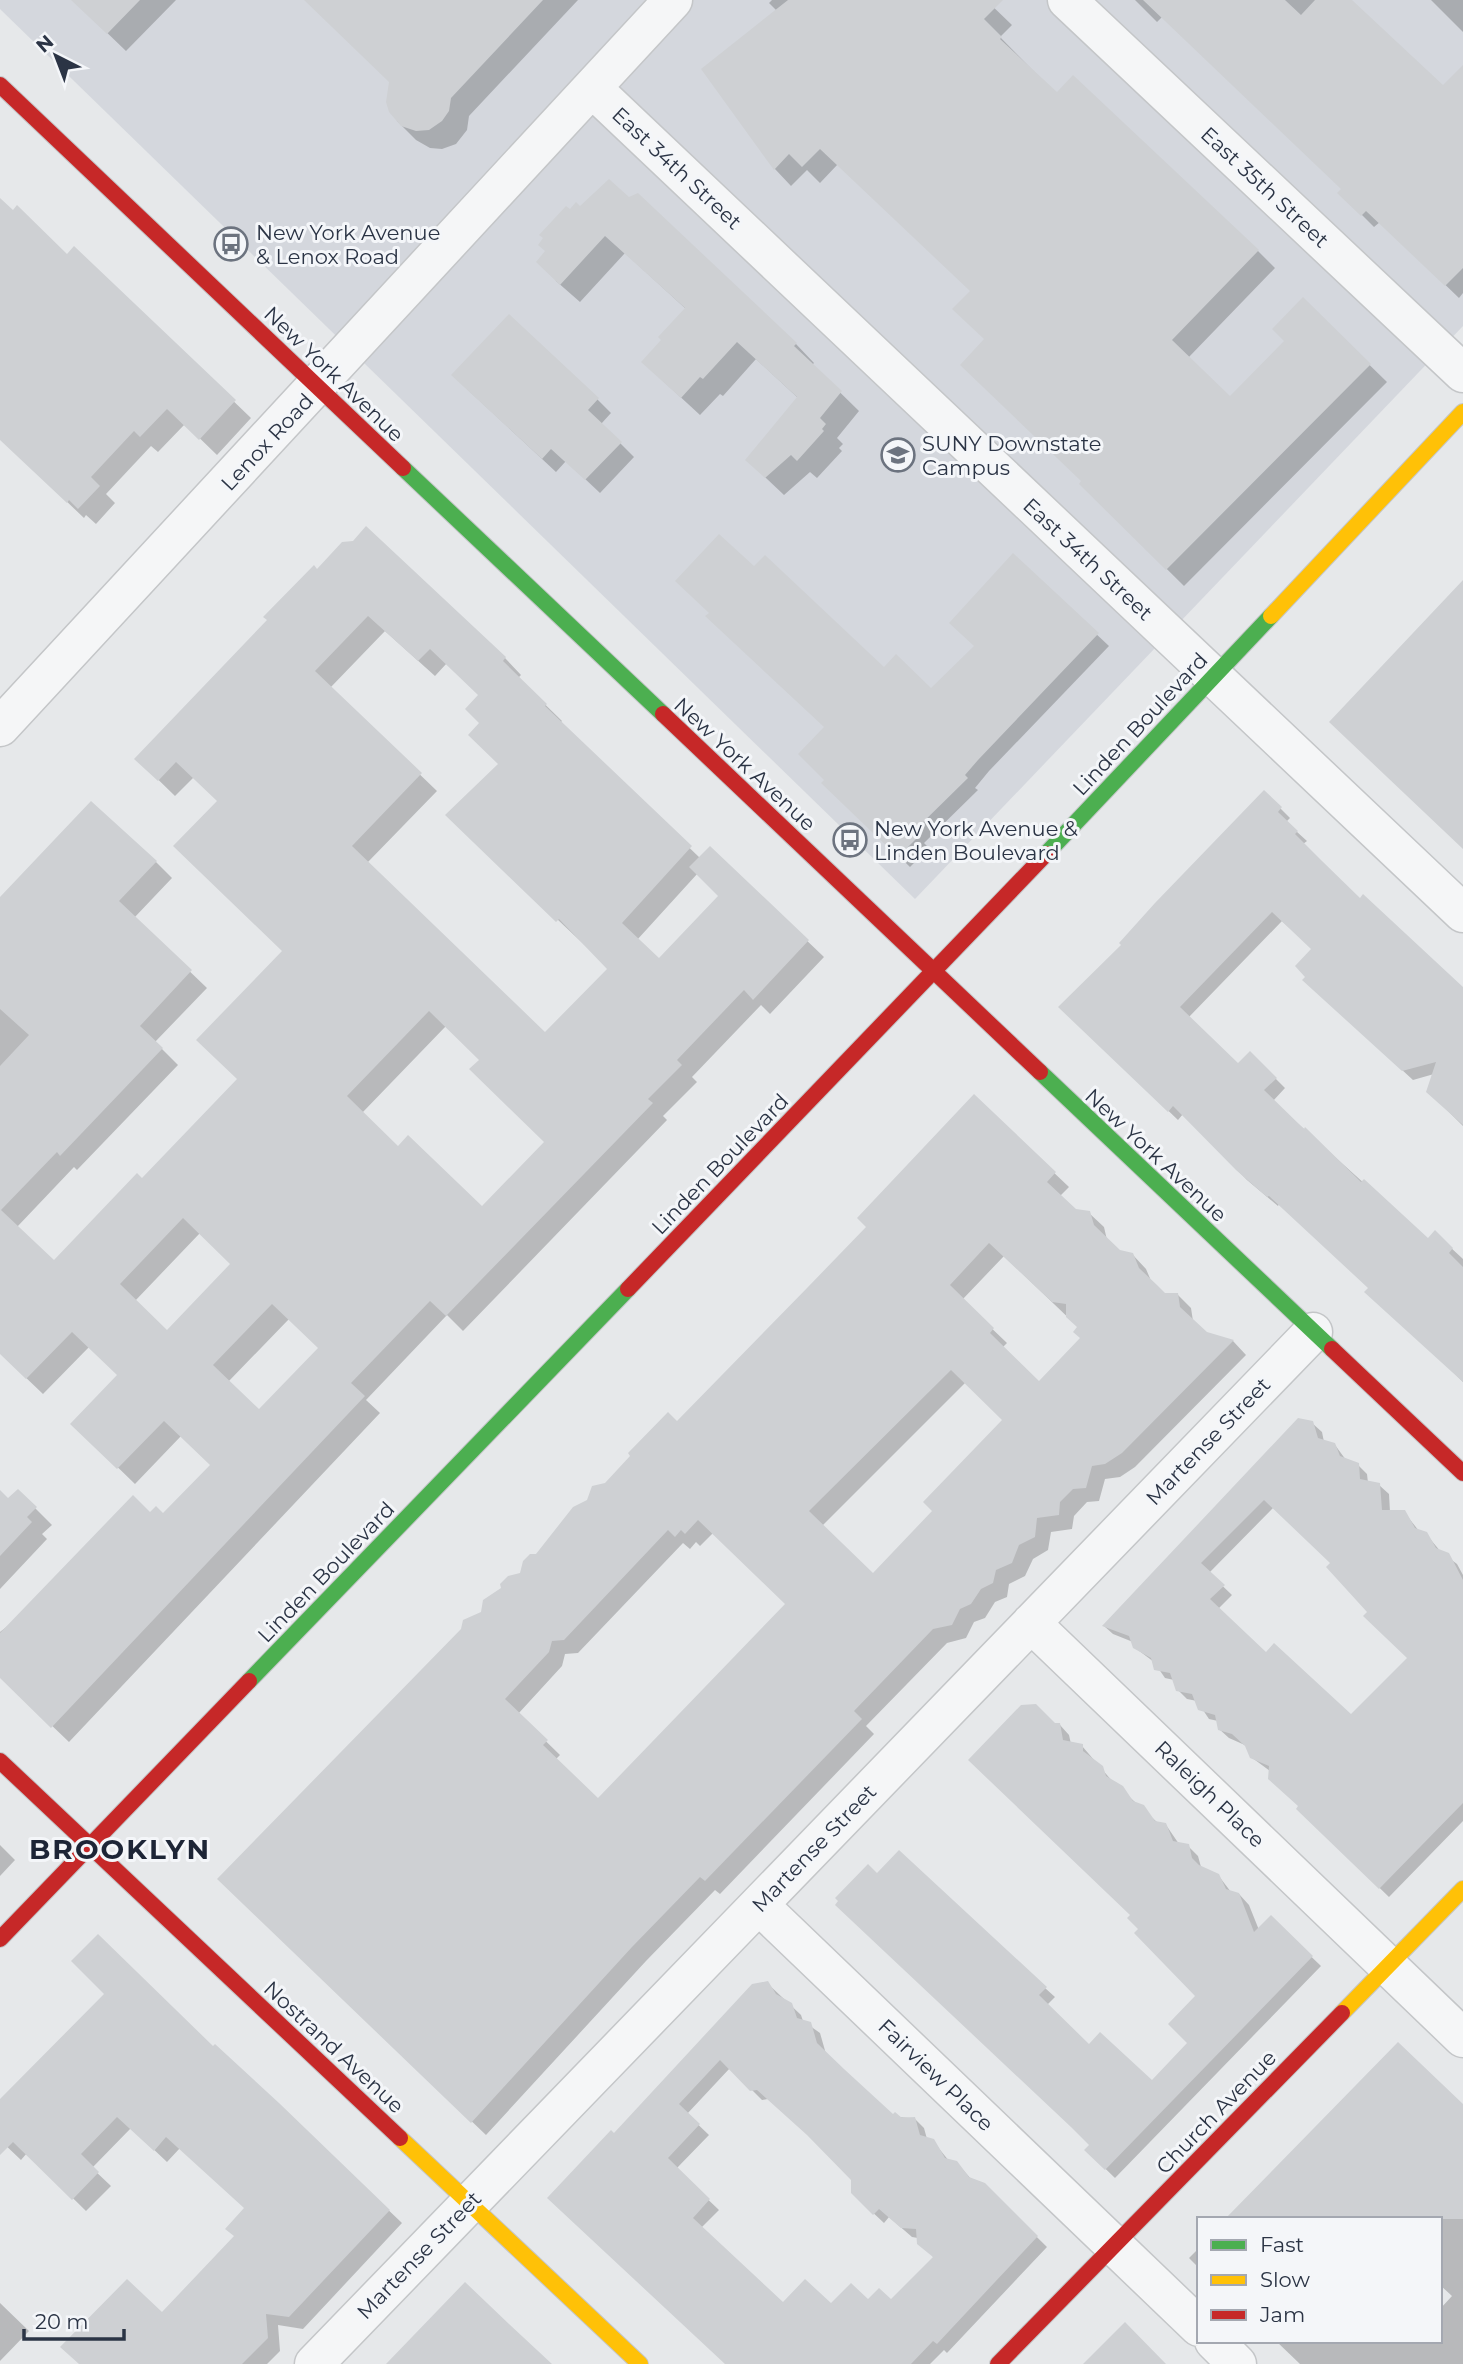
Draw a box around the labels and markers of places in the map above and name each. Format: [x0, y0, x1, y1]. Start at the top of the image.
place label: New York Avenue & Lenox Road [256, 220, 440, 269]
bus stop icon: New York Avenue & Lenox Road [212, 225, 250, 263]
place label: SUNY Downstate Campus [922, 431, 1102, 480]
school or university icon: SUNY Downstate Campus [879, 436, 917, 474]
place label: New York Avenue & Linden Boulevard [874, 816, 1078, 865]
bus stop icon: New York Avenue & Linden Boulevard [831, 821, 869, 859]

